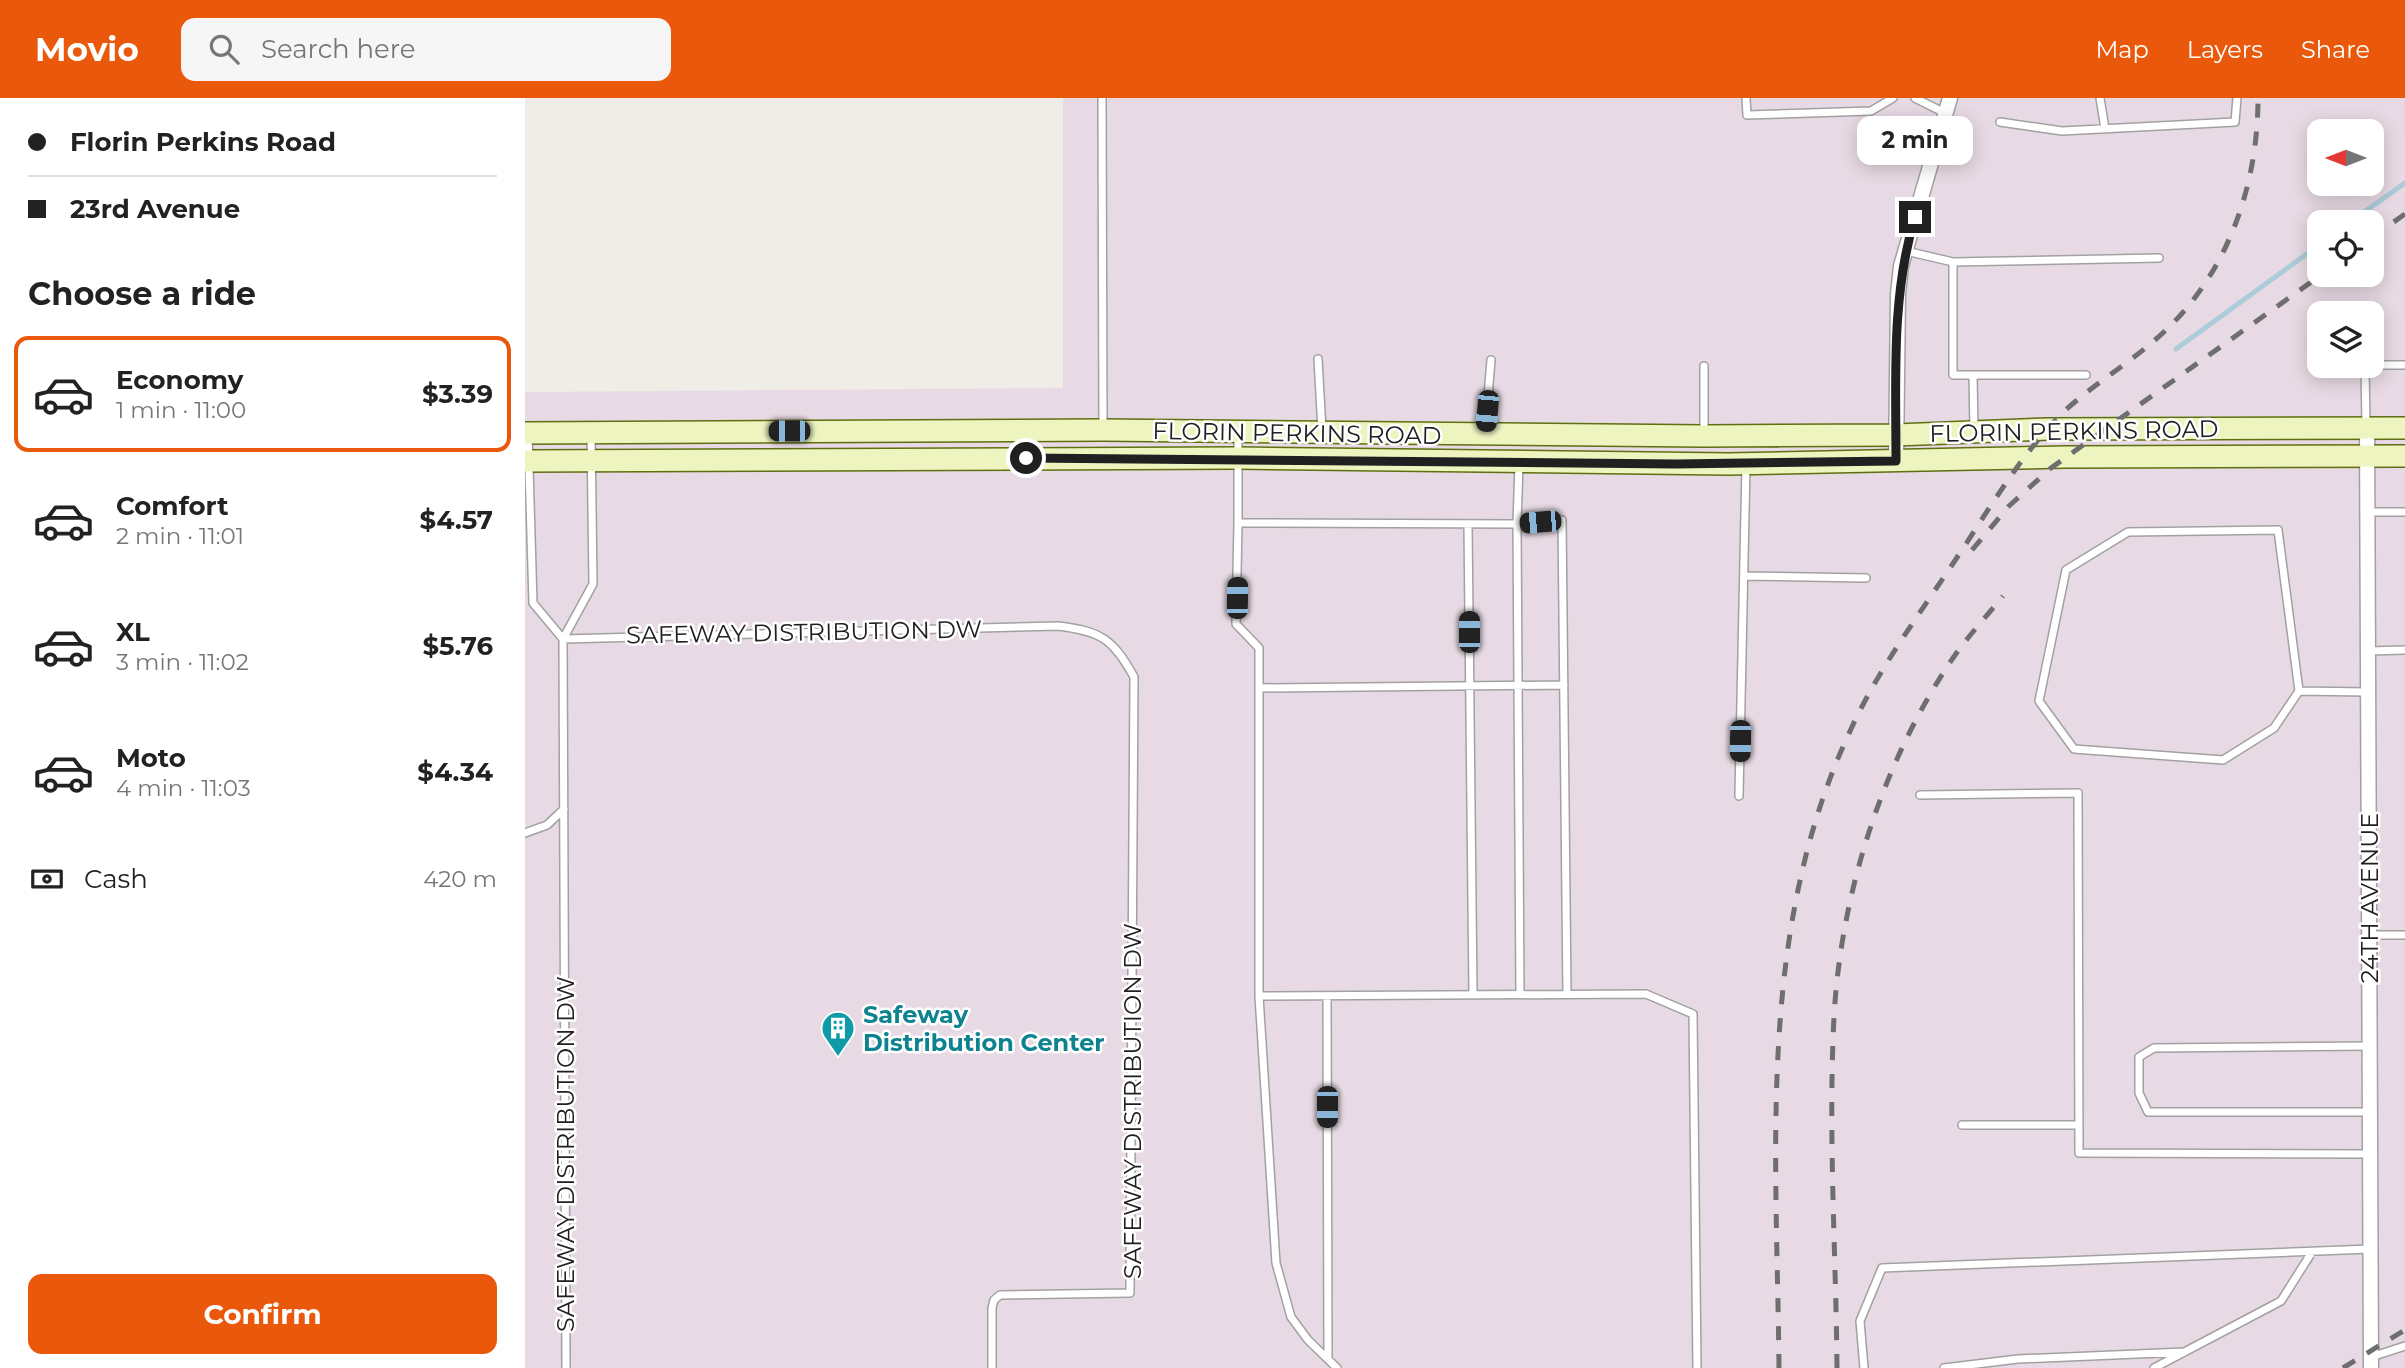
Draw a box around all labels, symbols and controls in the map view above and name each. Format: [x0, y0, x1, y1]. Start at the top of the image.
search box [181, 18, 671, 81]
text: Movio [35, 29, 139, 69]
icon: search [205, 30, 243, 68]
text: Search here [261, 33, 416, 65]
text: Map [2095, 35, 2149, 64]
text: Layers [2187, 35, 2263, 64]
text: Share [2301, 35, 2370, 64]
callout: 2 min [1857, 116, 1973, 164]
north arrow [2307, 119, 2383, 196]
map controls [2307, 119, 2384, 378]
text: Florin Perkins Road [70, 126, 336, 158]
text: 2 min [1881, 126, 1949, 154]
text: 23rd Avenue [70, 193, 240, 225]
route end [1899, 201, 1931, 233]
button: locate [2307, 210, 2384, 287]
text: Choose a ride [28, 274, 256, 313]
button: layers [2307, 301, 2384, 378]
icon: car [32, 363, 95, 426]
text: Economy [116, 364, 243, 396]
text: $3.39 [422, 378, 493, 410]
car [1475, 389, 1500, 433]
text: 1 min · 11:00 [116, 396, 246, 424]
street label: FLORIN PERKINS ROAD [1929, 414, 2219, 448]
street label: FLORIN PERKINS ROAD [1152, 416, 1442, 450]
car [769, 421, 811, 442]
route start [1010, 442, 1042, 474]
icon: car [32, 489, 95, 552]
text: Comfort [116, 490, 228, 522]
text: $4.57 [420, 504, 493, 536]
car [1519, 510, 1562, 534]
text: 2 min · 11:01 [116, 522, 244, 550]
car [1227, 577, 1248, 619]
car [1459, 611, 1480, 653]
street label: SAFEWAY DISTRIBUTION DW [626, 614, 982, 650]
icon: car [32, 615, 95, 678]
text: XL [116, 616, 150, 648]
text: $5.76 [422, 630, 493, 662]
text: 3 min · 11:02 [116, 648, 249, 676]
car [1730, 720, 1751, 762]
icon: car [32, 741, 95, 804]
text: Moto [116, 742, 186, 774]
text: $4.34 [417, 756, 493, 788]
text: 4 min · 11:03 [116, 774, 251, 802]
street label: 24TH AVENUE [2355, 813, 2384, 983]
icon: cash [28, 860, 66, 898]
text: Cash [84, 863, 148, 895]
text: 420 m [423, 865, 497, 893]
street label: SAFEWAY DISTRIBUTION DW [1118, 923, 1147, 1279]
street label: SAFEWAY DISTRIBUTION DW [551, 976, 580, 1332]
place label: Safeway Distribution Center [863, 1000, 1105, 1057]
building icon: Safeway Distribution Center [819, 1009, 857, 1058]
car [1317, 1086, 1338, 1128]
button: Confirm [28, 1274, 497, 1354]

